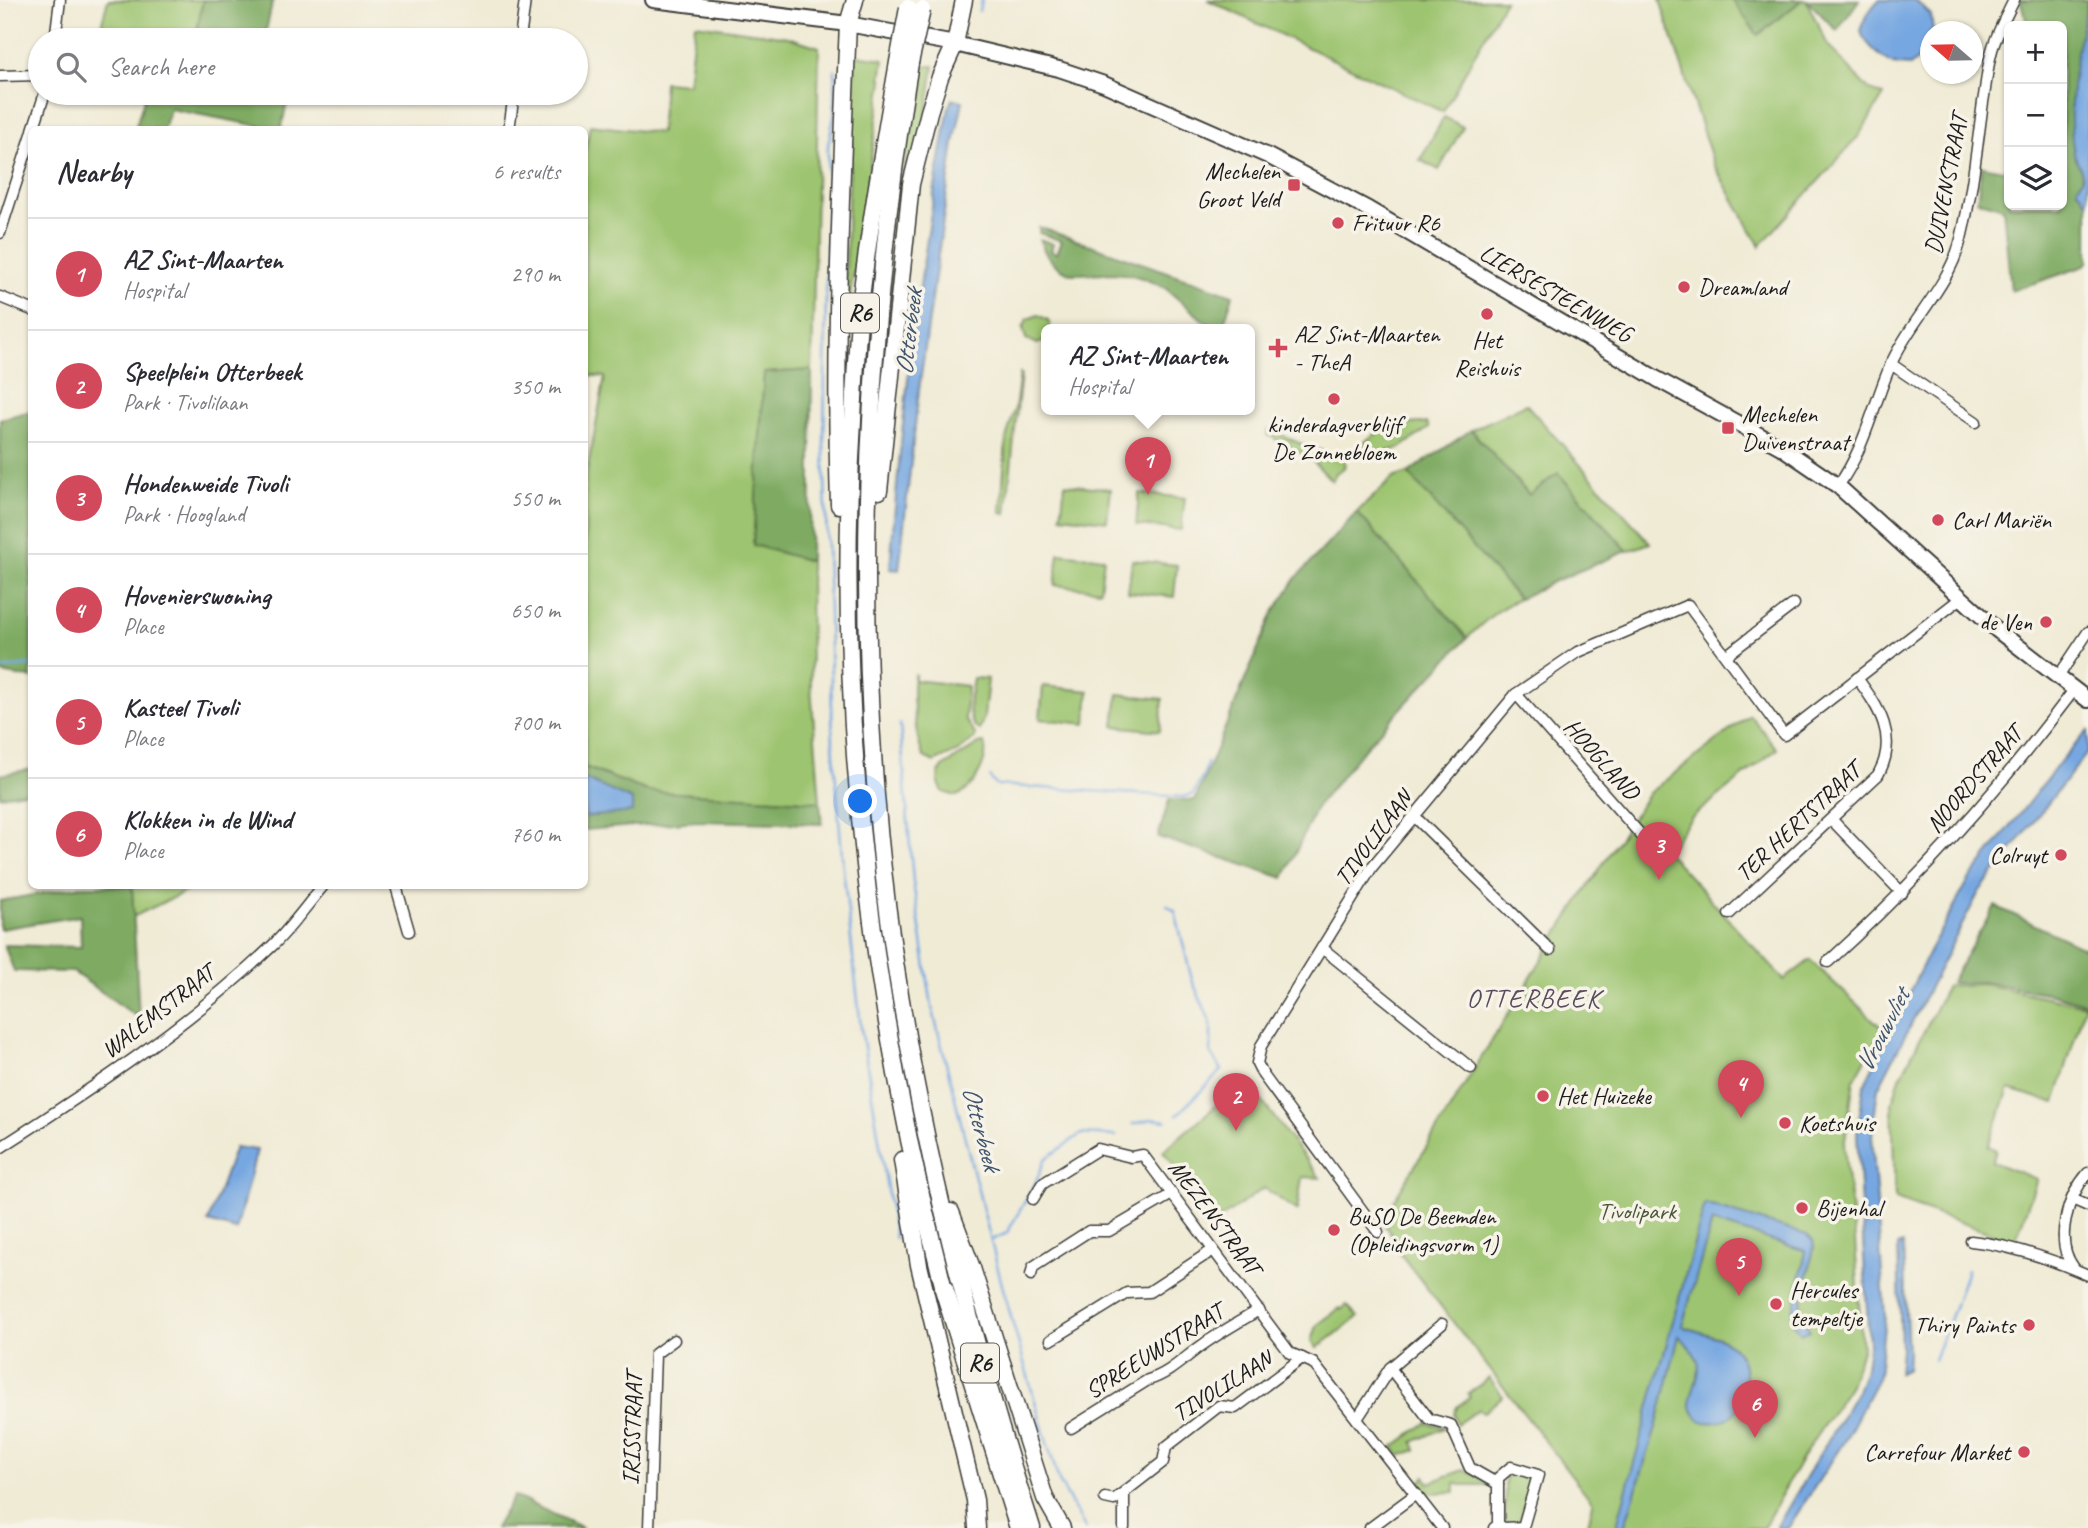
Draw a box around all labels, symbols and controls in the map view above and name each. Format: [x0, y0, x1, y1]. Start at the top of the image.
north arrow [1920, 21, 1983, 84]
map controls [2004, 21, 2067, 210]
button: + [2004, 21, 2067, 84]
search box [28, 28, 588, 105]
icon: search [52, 48, 90, 86]
text: Search here [108, 50, 214, 83]
button: − [2004, 84, 2067, 147]
street label: DUIVENSTRAAT [1918, 107, 1975, 256]
button: layers [2004, 147, 2067, 210]
text: Nearby [56, 153, 132, 191]
place label: Mechelen Groot Veld [1197, 156, 1284, 214]
text: 6 results [493, 157, 560, 186]
marker: Mechelen Groot Veld [1286, 177, 1302, 193]
place label: Frituur R6 [1352, 208, 1441, 238]
marker: Frituur R6 [1330, 215, 1346, 231]
street label: LIERSESTEENWEG [1475, 237, 1639, 350]
text: AZ Sint-Maarten [123, 243, 283, 276]
text: 1 [74, 260, 84, 289]
text: 290 m [511, 260, 560, 289]
place label: Dreamland [1698, 272, 1791, 302]
text: Hospital [123, 276, 186, 305]
marker: Dreamland [1676, 279, 1692, 295]
water label: Otterbeek [887, 283, 931, 377]
road number: R6 [841, 294, 879, 332]
marker: Het Reishuis [1479, 306, 1495, 322]
place label: AZ Sint-Maarten - TheA [1294, 319, 1441, 377]
popup [1041, 324, 1255, 415]
place label: Het Reishuis [1454, 325, 1522, 383]
marker: AZ Sint-Maarten - TheA [1268, 338, 1288, 358]
text: AZ Sint-Maarten [1068, 339, 1228, 372]
text: Speelplein Otterbeek [123, 355, 301, 388]
text: 2 [74, 372, 84, 401]
text: 350 m [511, 372, 560, 401]
text: Hospital [1068, 372, 1131, 401]
text: Park · Tivolilaan [123, 388, 247, 417]
marker: kinderdagverblijf De Zonnebloem [1326, 391, 1342, 407]
place label: Mechelen Duivenstraat [1742, 399, 1852, 457]
place label: kinderdagverblijf De Zonnebloem [1267, 409, 1407, 467]
marker: Mechelen Duivenstraat [1720, 420, 1736, 436]
pin: 1 [1125, 437, 1171, 495]
text: Hondenweide Tivoli [123, 467, 288, 500]
text: 3 [74, 484, 84, 513]
text: 550 m [511, 484, 560, 513]
text: Park · Hoogland [123, 500, 245, 529]
place label: Carl Mariën [1952, 505, 2052, 535]
marker: Carl Mariën [1930, 512, 1946, 528]
text: Hovenierswoning [123, 579, 270, 612]
text: 4 [74, 596, 84, 625]
text: 650 m [511, 596, 560, 625]
place label: de Ven [1979, 607, 2032, 637]
text: Place [123, 612, 163, 641]
marker: de Ven [2038, 614, 2054, 630]
text: Kasteel Tivoli [123, 691, 238, 724]
text: 5 [74, 708, 84, 737]
text: 700 m [511, 708, 560, 737]
street label: HOOGLAND [1558, 712, 1648, 808]
street label: NOORDSTRAAT [1919, 715, 2032, 839]
text: Place [123, 724, 163, 753]
street label: TER HERTSTRAAT [1729, 752, 1871, 888]
street label: TIVOLILAAN [1328, 782, 1421, 891]
your location [843, 784, 877, 818]
text: Klokken in de Wind [123, 803, 292, 836]
text: 6 [74, 820, 84, 849]
text: 760 m [511, 820, 560, 849]
pin: 3 [1636, 822, 1682, 880]
text: Place [123, 836, 163, 865]
place label: Colruyt [1989, 840, 2049, 870]
marker: Colruyt [2053, 847, 2069, 863]
street label: WALEMSTRAAT [95, 954, 225, 1064]
water label: Vrouwvliet [1848, 978, 1920, 1077]
district label: OTTERBEEK [1467, 982, 1604, 1015]
pin: 4 [1718, 1060, 1764, 1118]
pin: 2 [1213, 1073, 1259, 1131]
place label: Het Huizeke [1557, 1081, 1653, 1111]
water label: Otterbeek [954, 1082, 1010, 1178]
marker: Het Huizeke [1535, 1088, 1551, 1104]
place label: Koetshuis [1799, 1108, 1877, 1138]
marker: Koetshuis [1777, 1115, 1793, 1131]
street label: MEZENSTRAAT [1162, 1154, 1271, 1284]
place label: Bijenhal [1816, 1193, 1885, 1223]
park label: Tivolipark [1598, 1196, 1678, 1226]
marker: Bijenhal [1794, 1200, 1810, 1216]
place label: BuSO De Beemden (Opleidingsvorm 1) [1348, 1201, 1499, 1259]
marker: BuSO De Beemden (Opleidingsvorm 1) [1326, 1222, 1342, 1238]
pin: 5 [1716, 1238, 1762, 1296]
place label: Hercules tempeltje [1790, 1275, 1864, 1333]
street label: SPREEUWSTRAAT [1079, 1293, 1234, 1405]
marker: Hercules tempeltje [1768, 1296, 1784, 1312]
place label: Thiry Paints [1914, 1310, 2017, 1340]
marker: Thiry Paints [2021, 1317, 2037, 1333]
street label: TIVOLILAAN [1167, 1342, 1280, 1428]
road number: R6 [961, 1344, 999, 1382]
street label: IRISSTRAAT [615, 1367, 649, 1485]
pin: 6 [1732, 1380, 1778, 1438]
place label: Carrefour Market [1864, 1437, 2012, 1467]
marker: Carrefour Market [2016, 1444, 2032, 1460]

